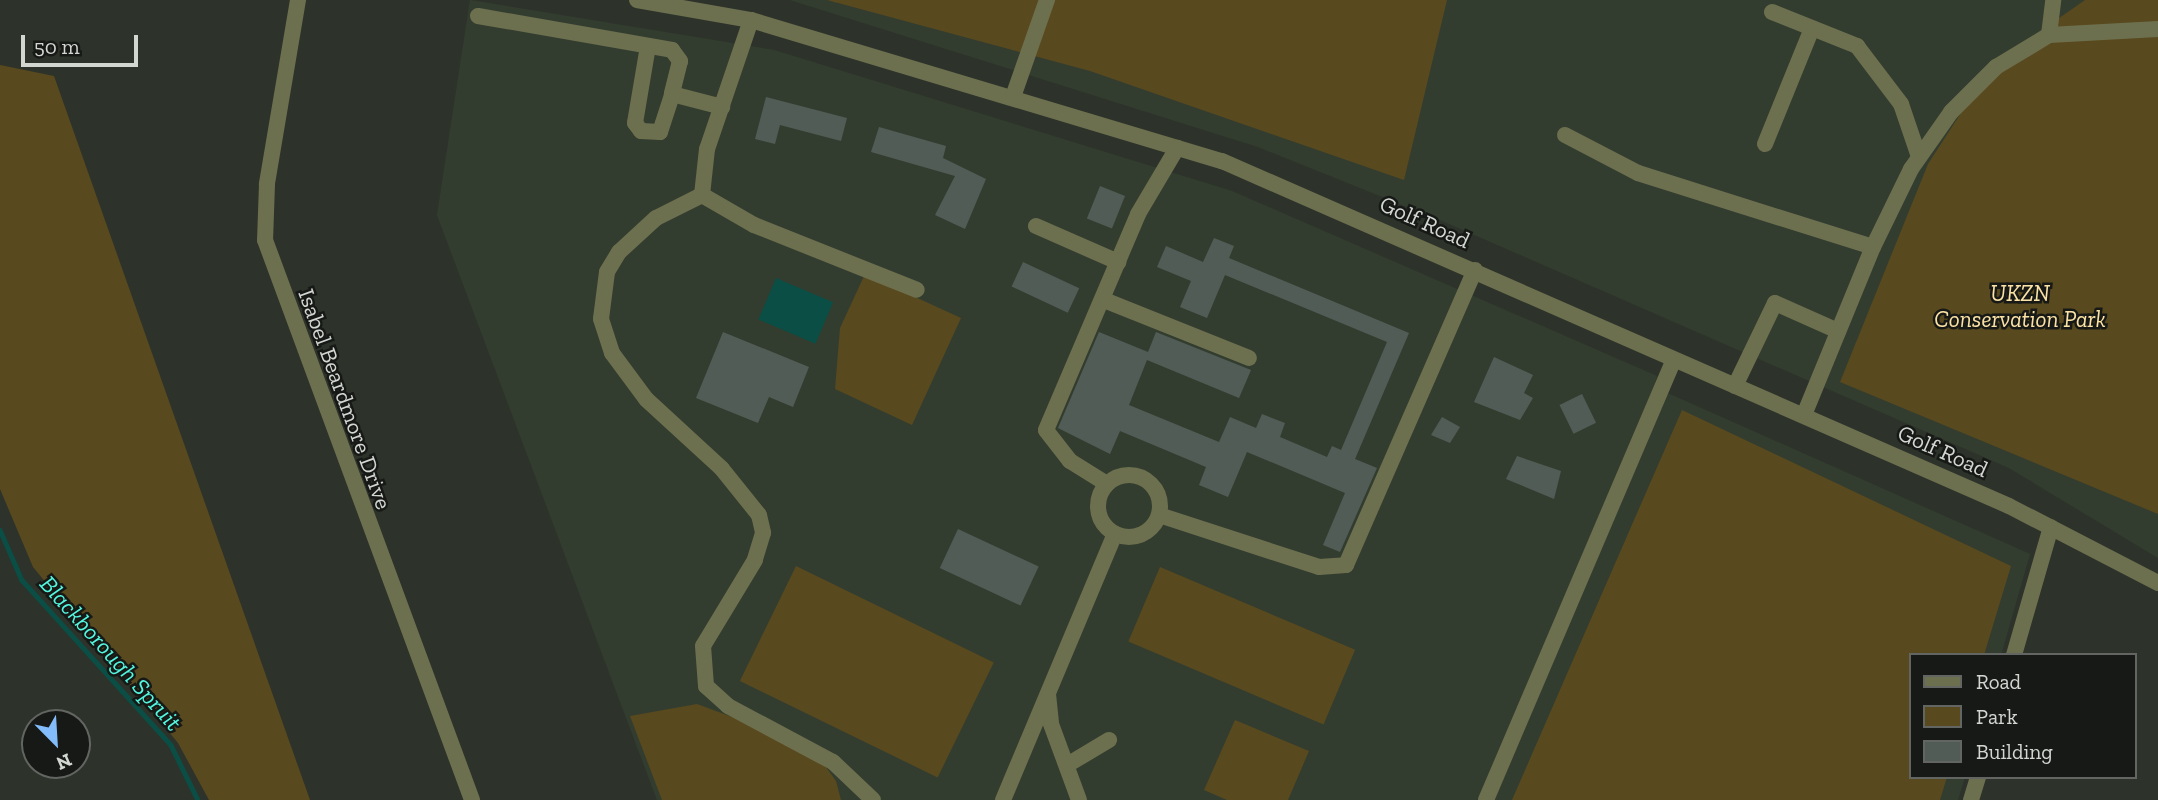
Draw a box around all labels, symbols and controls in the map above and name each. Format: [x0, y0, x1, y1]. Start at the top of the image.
scale bar [24, 21, 142, 65]
text: 50 m [34, 34, 80, 59]
street label: Golf Road [1376, 190, 1474, 254]
park label: UKZN Conservation Park [1934, 279, 2106, 333]
street label: Isabel Beardmore Drive [292, 285, 398, 513]
street label: Golf Road [1894, 419, 1992, 483]
water label: Blackborough Spruit [34, 569, 188, 737]
legend [1910, 653, 2137, 779]
text: Road [1976, 669, 2021, 694]
text: Park [1976, 704, 2018, 729]
north arrow [21, 709, 91, 779]
text: Building [1976, 739, 2053, 764]
text: N [53, 748, 75, 775]

